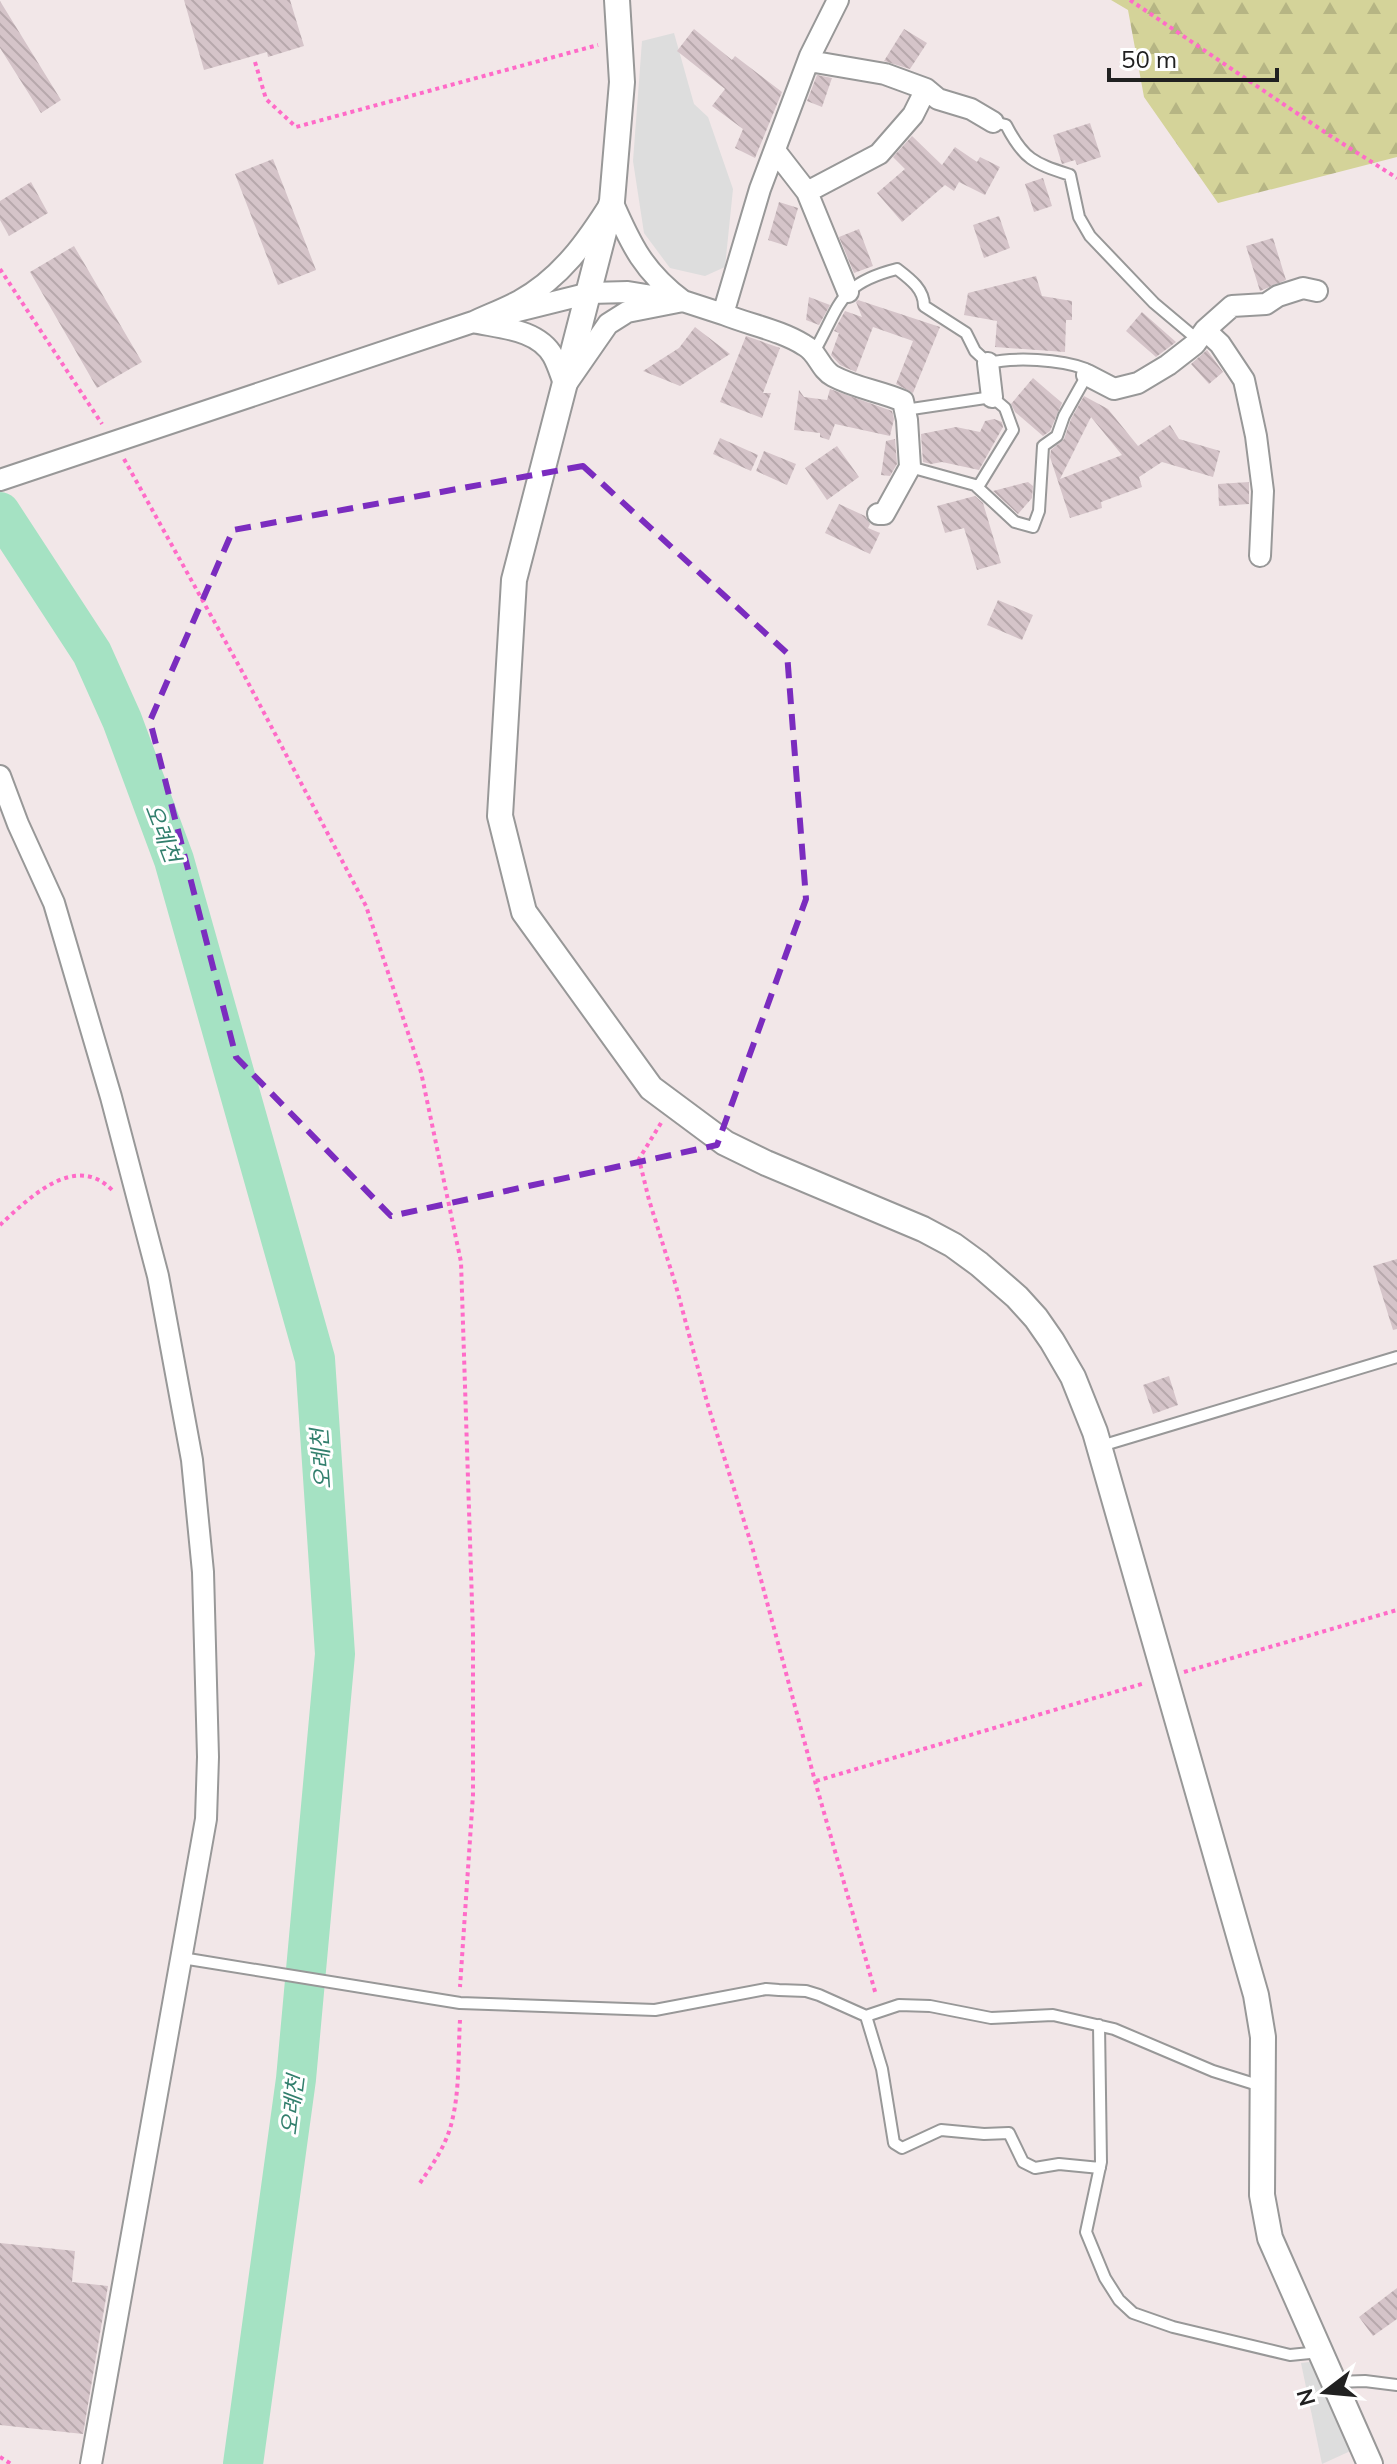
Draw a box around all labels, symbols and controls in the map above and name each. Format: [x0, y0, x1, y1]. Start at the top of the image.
scale bar [1109, 32, 1277, 82]
text: 50 m [1121, 44, 1177, 74]
water label: 오례천 [139, 800, 188, 869]
water label: 오례천 [305, 1425, 337, 1490]
water label: 오례천 [274, 2070, 310, 2137]
north arrow [1285, 2352, 1365, 2432]
text: N [1290, 2386, 1322, 2409]

